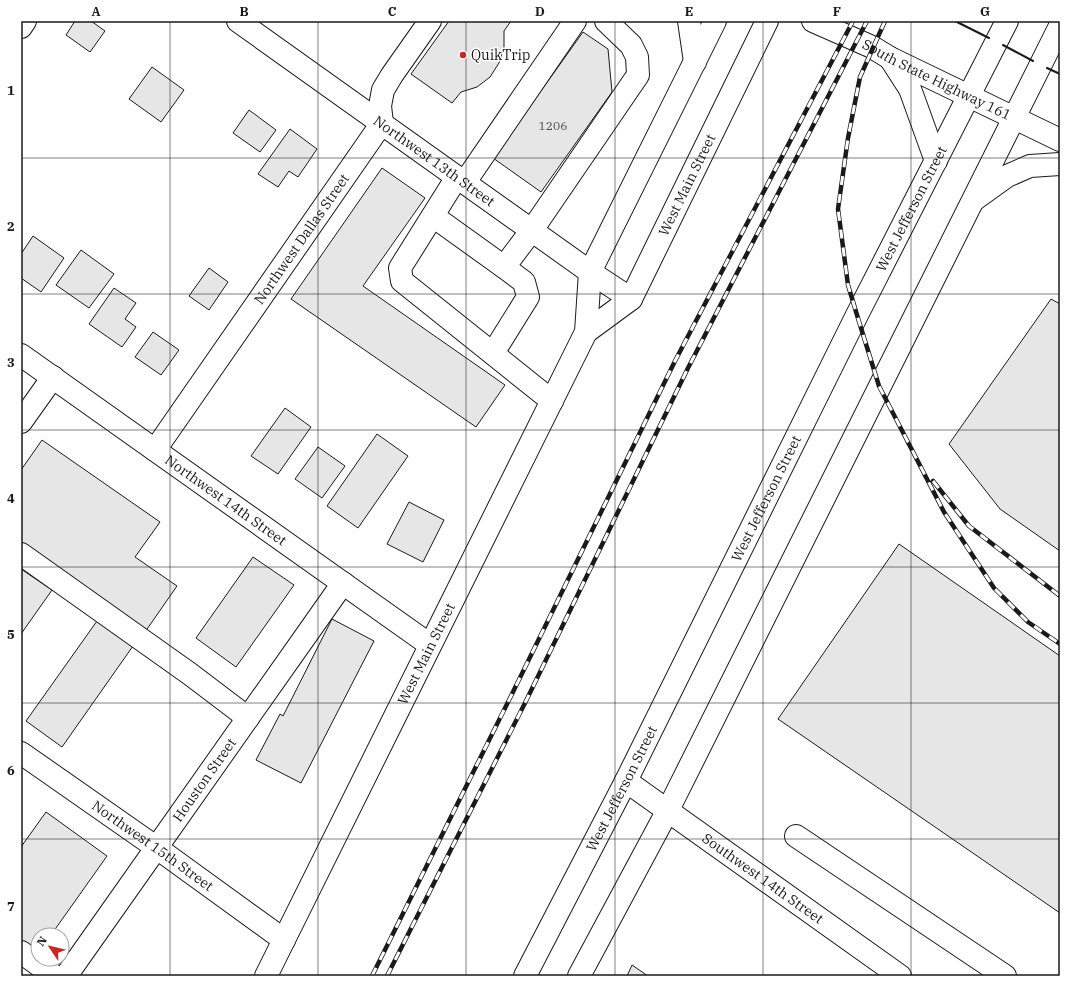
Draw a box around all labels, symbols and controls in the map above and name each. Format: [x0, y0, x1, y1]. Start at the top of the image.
text: A [91, 3, 101, 20]
text: B [239, 3, 249, 20]
text: C [388, 3, 397, 20]
text: D [535, 3, 545, 20]
text: E [685, 3, 693, 20]
text: F [833, 3, 841, 20]
text: G [980, 3, 990, 20]
street label: South State Highway 161 [860, 35, 1014, 124]
place label: QuikTrip [471, 46, 530, 64]
marker: QuikTrip [458, 50, 468, 60]
text: 1 [7, 82, 15, 99]
street label: Northwest 13th Street [370, 111, 499, 210]
house number: 1206 [539, 118, 567, 133]
street label: West Main Street [654, 131, 719, 239]
street label: West Jefferson Street [872, 143, 951, 275]
street label: Northwest Dallas Street [250, 170, 353, 308]
text: 2 [7, 218, 15, 235]
text: 3 [7, 354, 15, 371]
street label: West Jefferson Street [727, 432, 805, 565]
street label: Northwest 14th Street [161, 451, 290, 549]
text: 4 [7, 490, 15, 507]
street label: West Main Street [393, 600, 459, 707]
text: 5 [7, 626, 15, 643]
street label: West Jefferson Street [582, 723, 661, 854]
street label: Houston Street [168, 734, 240, 825]
text: 6 [7, 762, 15, 779]
street label: Northwest 15th Street [88, 796, 217, 895]
street label: Southwest 14th Street [699, 829, 827, 928]
text: 7 [7, 898, 15, 915]
north arrow [30, 927, 70, 967]
text: N [34, 933, 50, 949]

